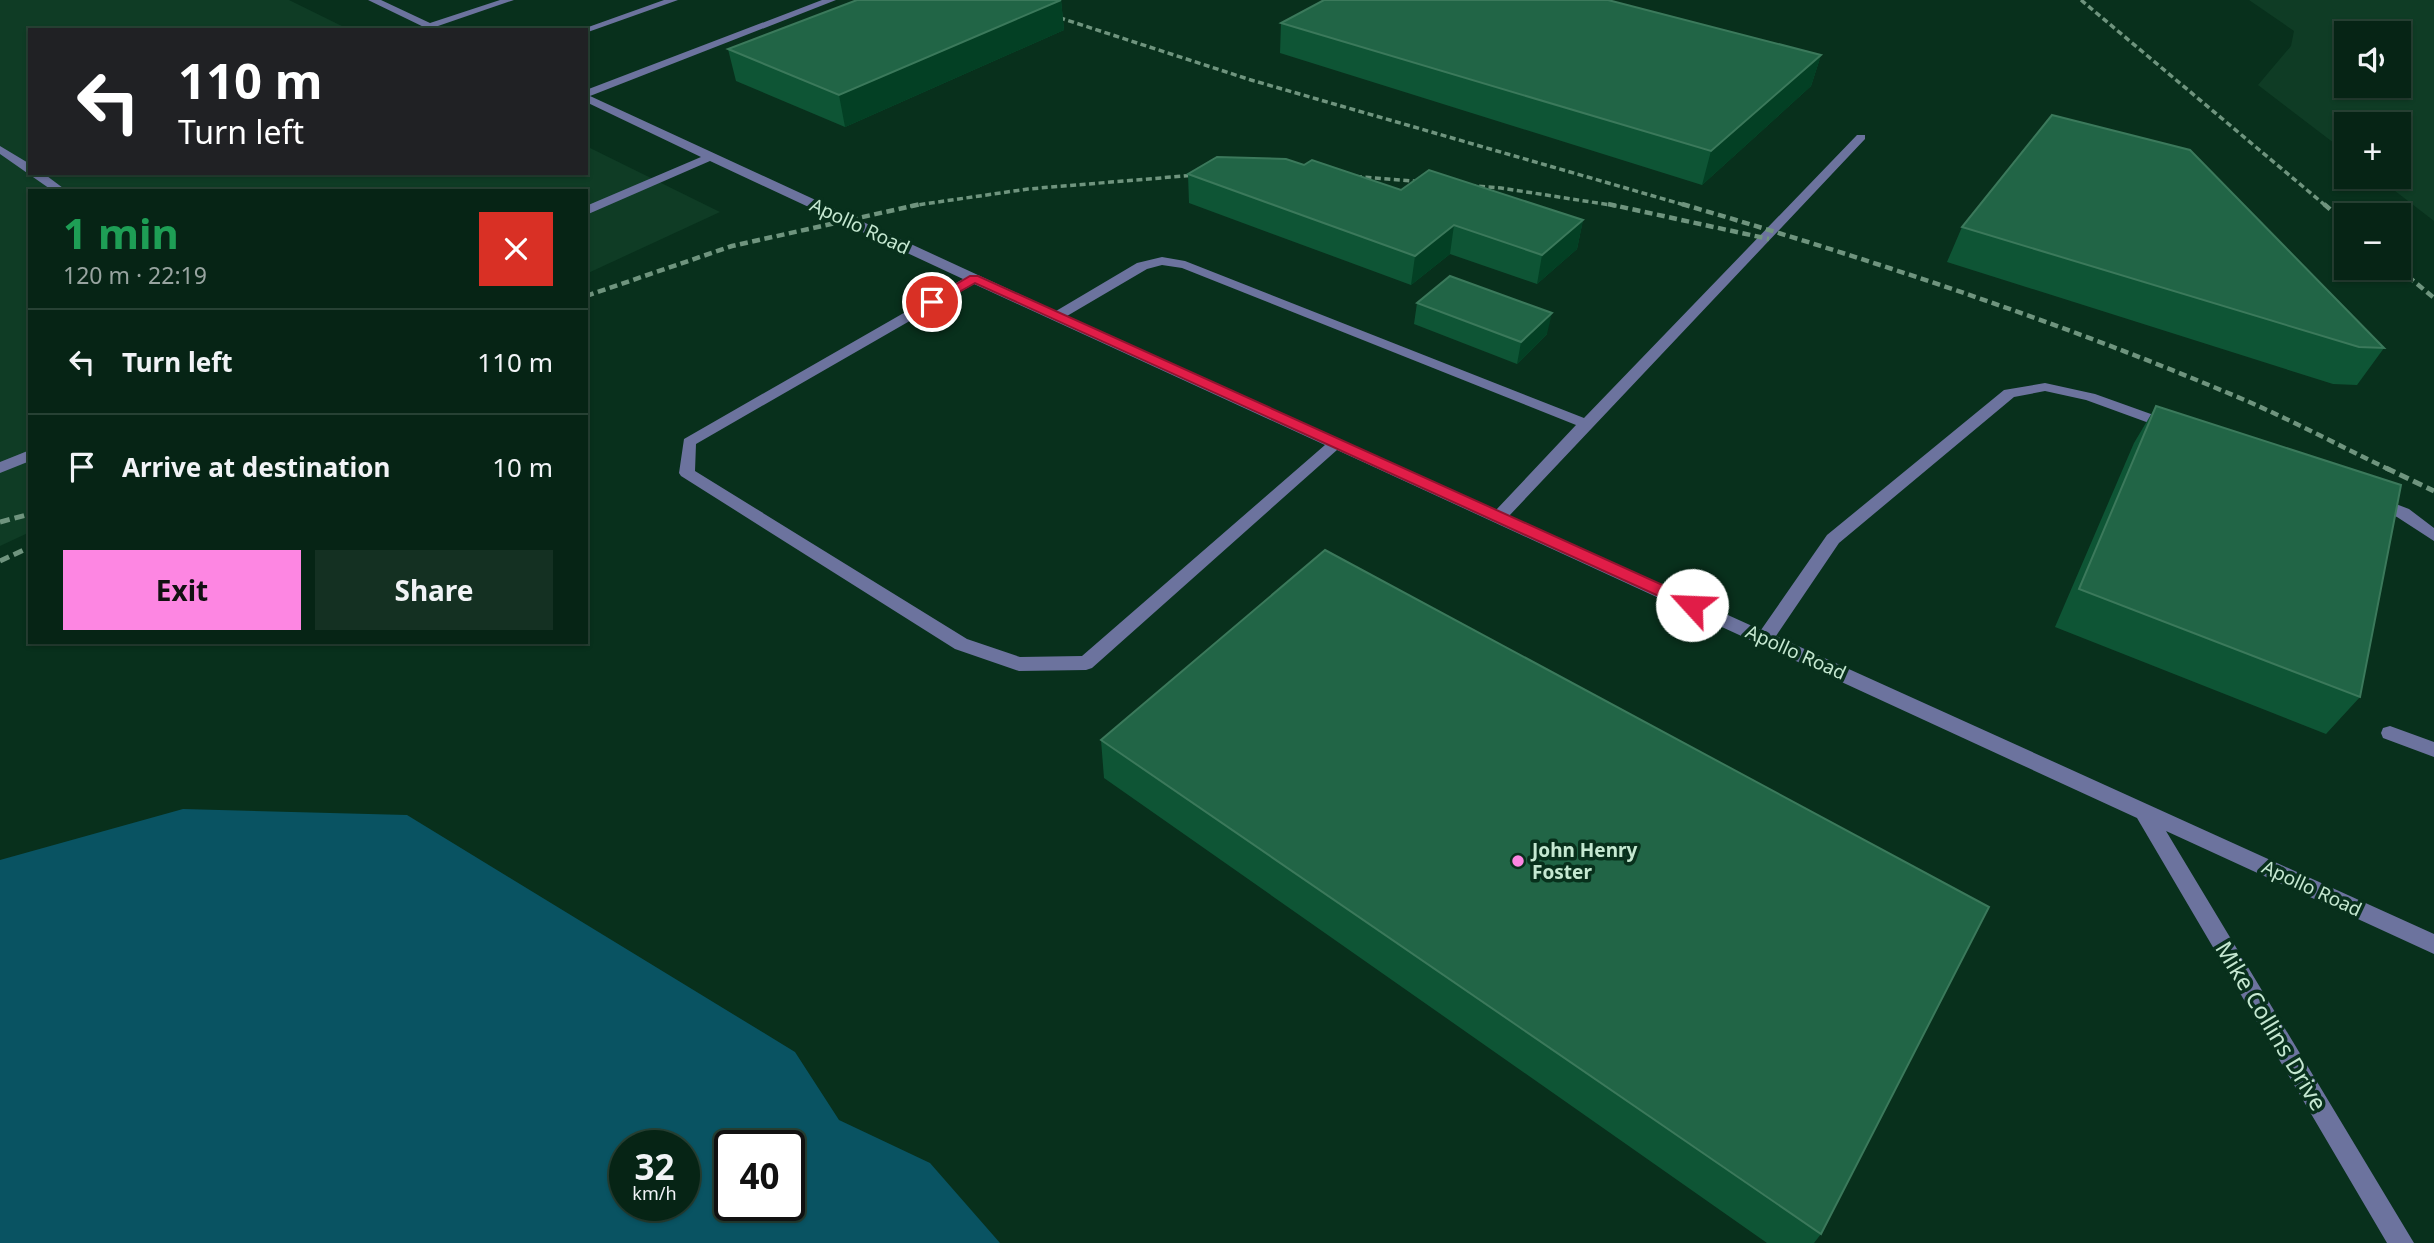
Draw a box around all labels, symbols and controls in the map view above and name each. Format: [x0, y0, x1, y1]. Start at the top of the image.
map controls [2334, 21, 2411, 280]
button: sound [2334, 21, 2411, 98]
text: 110 m [178, 47, 323, 113]
icon: left [63, 56, 154, 147]
text: Turn left [178, 110, 304, 153]
button: + [2334, 112, 2411, 189]
street label: Apollo Road [806, 192, 914, 260]
button: − [2334, 203, 2411, 280]
text: 1 min [63, 204, 179, 261]
button: close [479, 212, 553, 286]
text: 120 m · 22:19 [63, 259, 207, 291]
pin [902, 272, 962, 332]
icon: arrive [913, 283, 951, 321]
icon: left [63, 343, 101, 381]
text: Turn left [122, 344, 233, 380]
text: 110 m [477, 344, 553, 380]
icon: arrive [63, 448, 101, 486]
text: Arrive at destination [122, 449, 391, 485]
text: 10 m [492, 449, 553, 485]
button: Exit [63, 550, 301, 630]
button: Share [315, 550, 553, 630]
position arrow [1655, 568, 1729, 642]
street label: Apollo Road [1742, 618, 1850, 686]
place label: John Henry Foster [1530, 837, 1638, 885]
marker: John Henry Foster [1510, 853, 1526, 869]
street label: Apollo Road [2258, 854, 2366, 922]
street label: Mike Collins Drive [2209, 935, 2335, 1116]
speed limit sign: 40 [714, 1130, 805, 1221]
text: 32 [634, 1143, 675, 1190]
text: km/h [632, 1181, 677, 1205]

